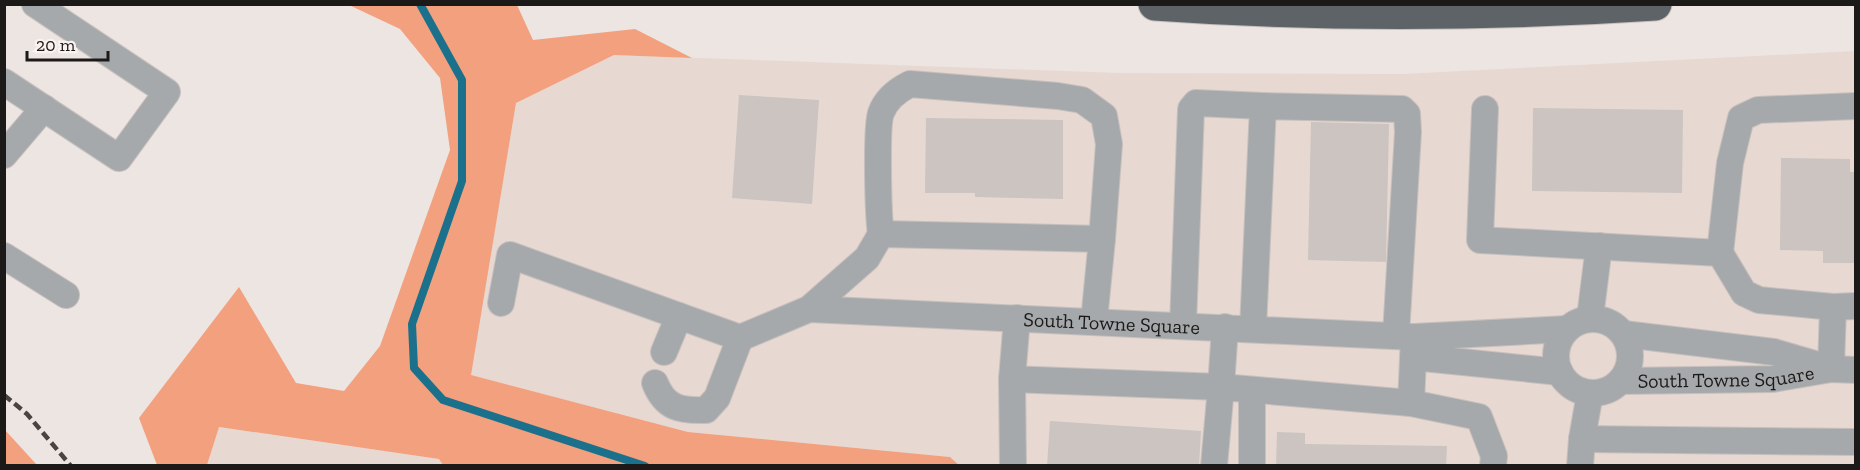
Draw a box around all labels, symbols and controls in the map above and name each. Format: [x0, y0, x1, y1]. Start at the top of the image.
scale bar [27, 24, 108, 62]
text: 20 m [36, 34, 76, 56]
street label: South Towne Square [1023, 307, 1201, 339]
street label: South Towne Square [1637, 360, 1816, 393]

